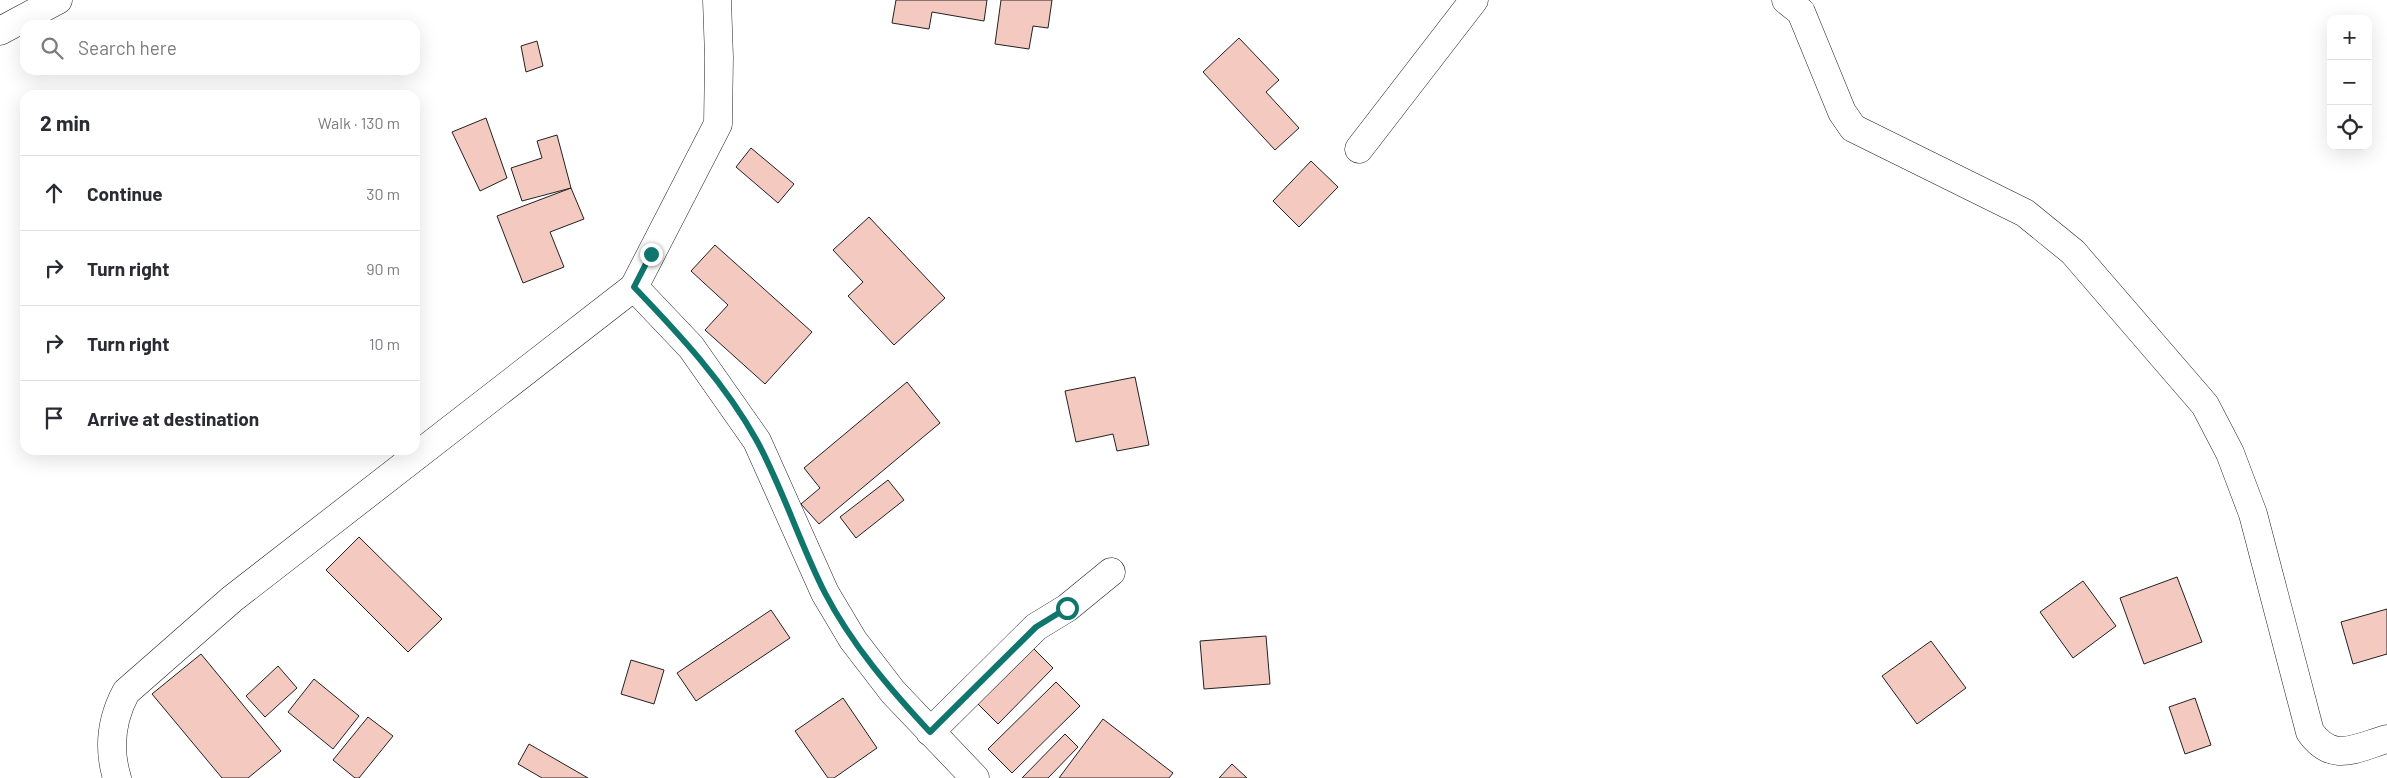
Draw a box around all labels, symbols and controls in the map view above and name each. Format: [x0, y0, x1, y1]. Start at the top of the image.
map controls [2327, 15, 2372, 150]
button: + [2327, 15, 2372, 60]
search box [20, 20, 420, 75]
icon: search [38, 34, 66, 62]
text: Search here [78, 36, 177, 59]
button: − [2327, 60, 2372, 105]
button: locate [2327, 105, 2372, 150]
text: 2 min [40, 110, 90, 135]
text: Walk · 130 m [318, 113, 400, 132]
icon: ahead [40, 179, 68, 207]
text: Continue [87, 182, 163, 205]
text: 30 m [366, 184, 400, 203]
route end [640, 243, 663, 266]
icon: right [40, 254, 68, 282]
text: Turn right [87, 257, 169, 280]
text: 90 m [366, 259, 400, 278]
icon: right [40, 329, 68, 357]
text: Turn right [87, 332, 169, 355]
text: 10 m [369, 334, 400, 353]
icon: arrive [40, 404, 68, 432]
text: Arrive at destination [87, 407, 259, 430]
route start [1056, 597, 1079, 620]

